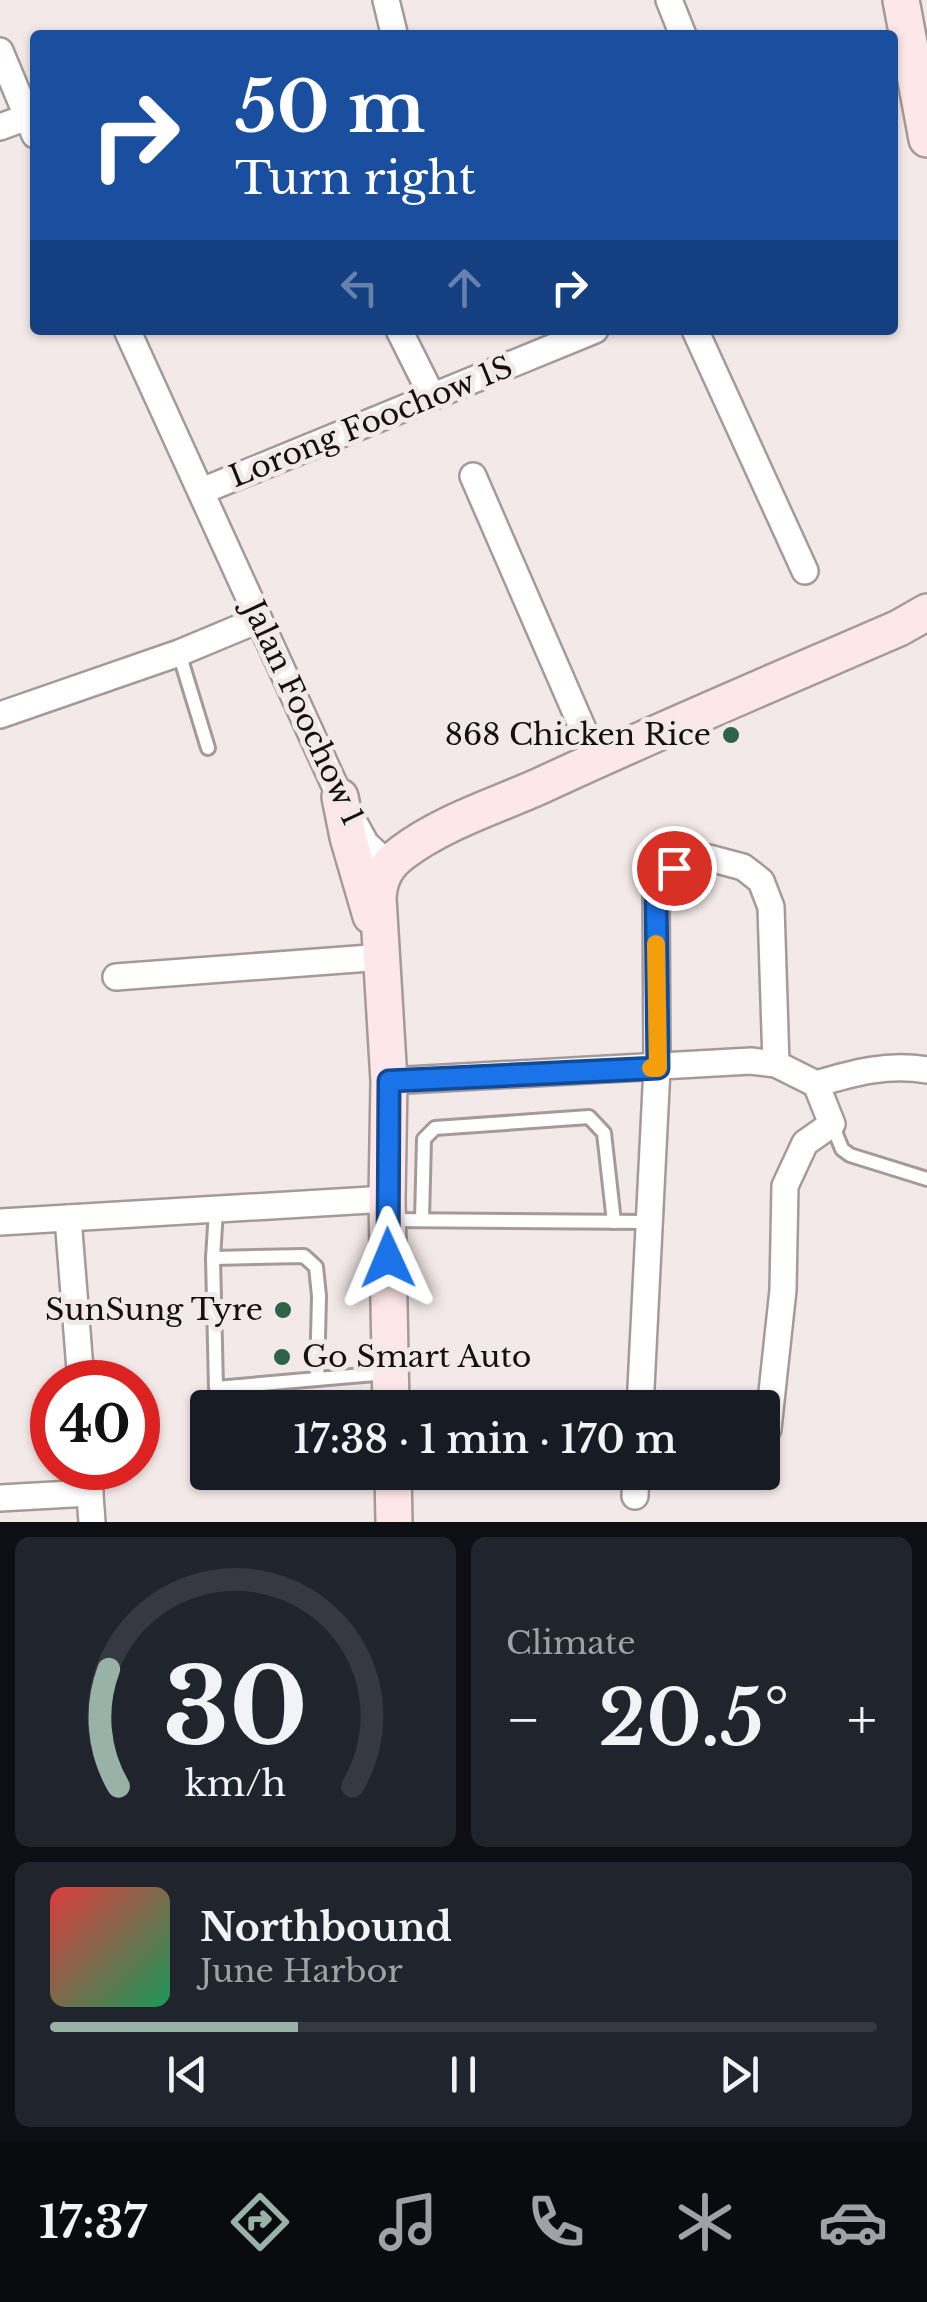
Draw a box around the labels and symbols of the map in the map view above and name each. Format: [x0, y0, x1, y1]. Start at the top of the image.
street label: Lorong Foochow 1S [224, 348, 518, 495]
street label: Jalan Foochow 1 [234, 591, 372, 831]
place label: 868 Chicken Rice [445, 716, 711, 753]
marker: 868 Chicken Rice [720, 724, 742, 746]
pin [632, 826, 717, 911]
position arrow [336, 1206, 440, 1310]
place label: SunSung Tyre [45, 1291, 263, 1328]
marker: SunSung Tyre [272, 1299, 294, 1321]
place label: Go Smart Auto [302, 1338, 531, 1375]
marker: Go Smart Auto [271, 1346, 293, 1368]
speed limit sign: 40 [30, 1360, 160, 1490]

